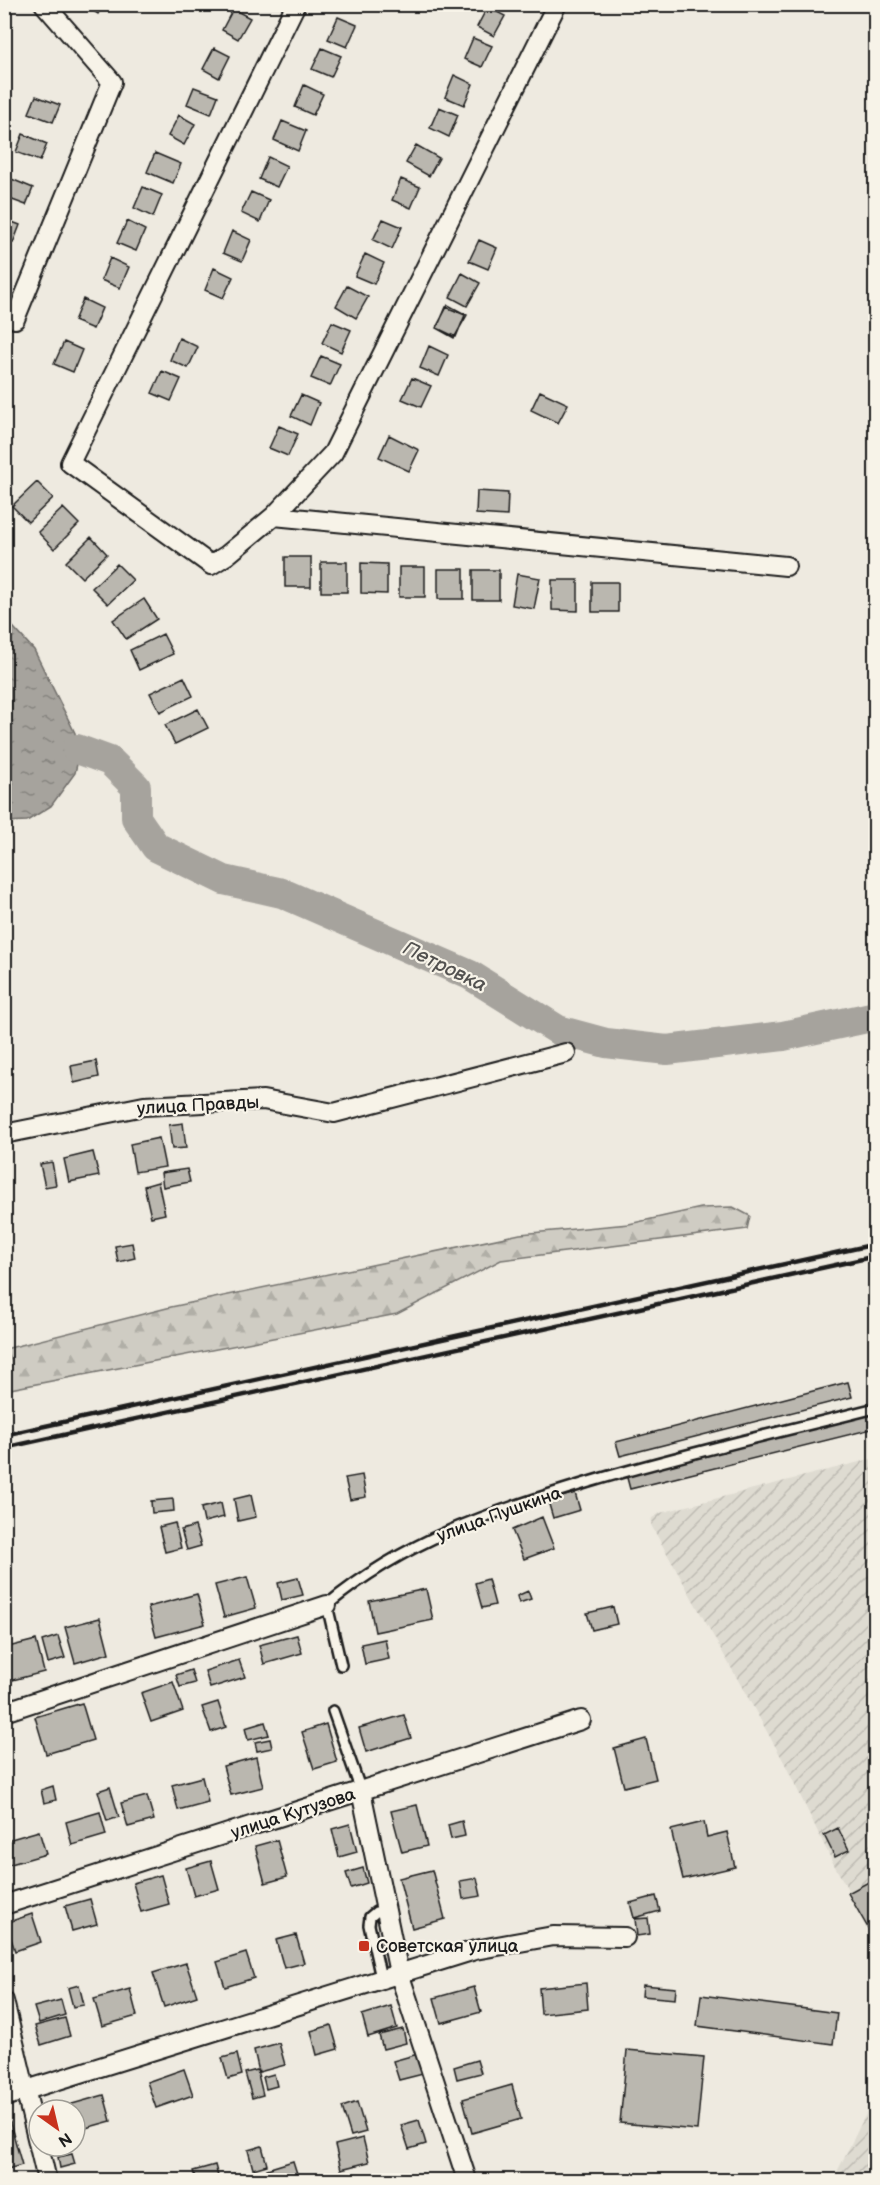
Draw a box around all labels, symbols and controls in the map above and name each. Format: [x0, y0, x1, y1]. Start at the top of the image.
water label: Петровка [399, 936, 490, 997]
street label: улица Правды [136, 1092, 260, 1119]
street label: улица Пушкина [434, 1482, 565, 1547]
street label: улица Кутузова [228, 1783, 358, 1843]
place label: Советская улица [376, 1936, 519, 1957]
marker: Советская улица [357, 1939, 371, 1953]
north arrow [27, 2098, 87, 2158]
text: N [54, 2128, 75, 2150]

